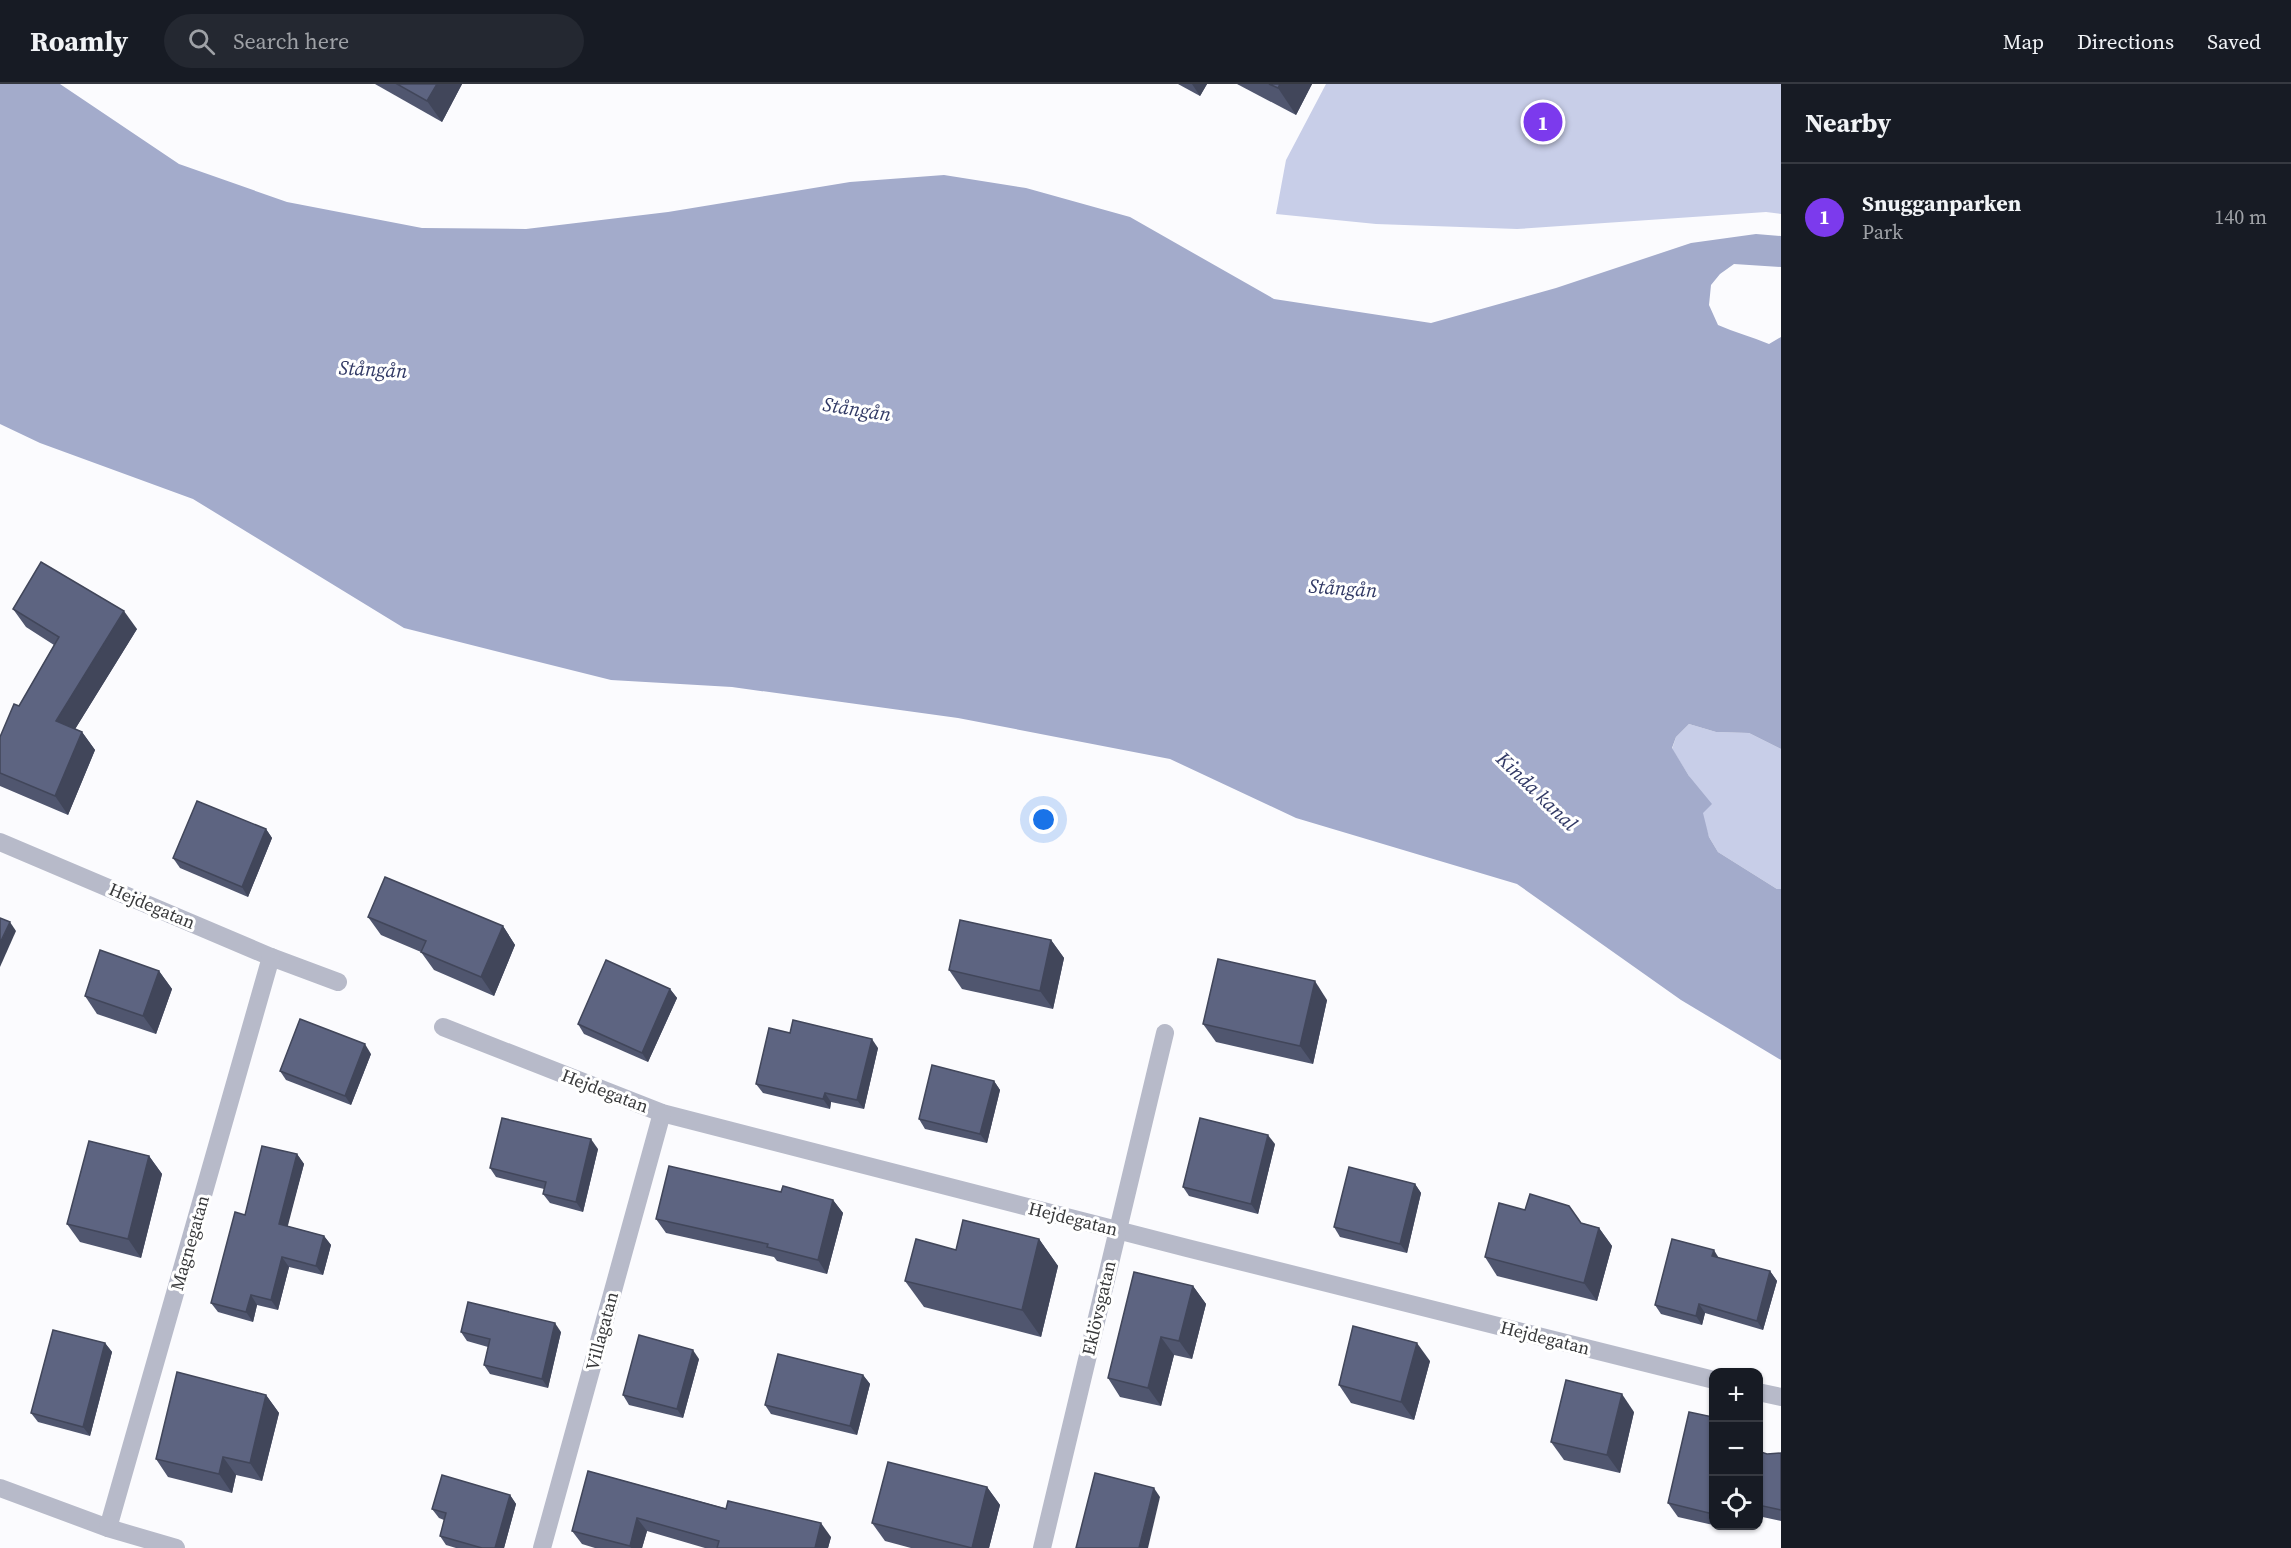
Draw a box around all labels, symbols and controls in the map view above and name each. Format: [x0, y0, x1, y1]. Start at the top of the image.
search box [164, 14, 584, 68]
text: Roamly [30, 22, 128, 60]
icon: search [185, 25, 218, 58]
text: Search here [233, 26, 349, 56]
text: Map [2003, 27, 2044, 56]
text: Directions [2077, 27, 2174, 56]
text: Saved [2207, 27, 2261, 56]
pin: 1 [1524, 99, 1562, 144]
text: Nearby [1805, 105, 1891, 141]
text: Snugganparken [1862, 188, 2021, 218]
text: 1 [1819, 203, 1830, 231]
text: 140 m [2214, 203, 2267, 231]
text: Park [1862, 218, 1903, 246]
water label: Stångån [338, 353, 409, 385]
water label: Stångån [821, 390, 894, 428]
water label: Stångån [1308, 572, 1379, 604]
water label: Kinda kanal [1489, 744, 1584, 837]
your location [1029, 805, 1058, 834]
street label: Hejdegatan [105, 876, 199, 935]
street label: Hejdegatan [558, 1062, 652, 1119]
street label: Magnegatan [164, 1192, 215, 1294]
street label: Hejdegatan [1026, 1195, 1121, 1242]
street label: Eklövsgatan [1075, 1258, 1122, 1358]
street label: Villagatan [579, 1289, 624, 1373]
street label: Hejdegatan [1498, 1314, 1593, 1361]
map controls [1709, 1368, 1763, 1530]
button: + [1709, 1368, 1763, 1422]
button: − [1709, 1422, 1763, 1476]
button: locate [1709, 1476, 1763, 1530]

